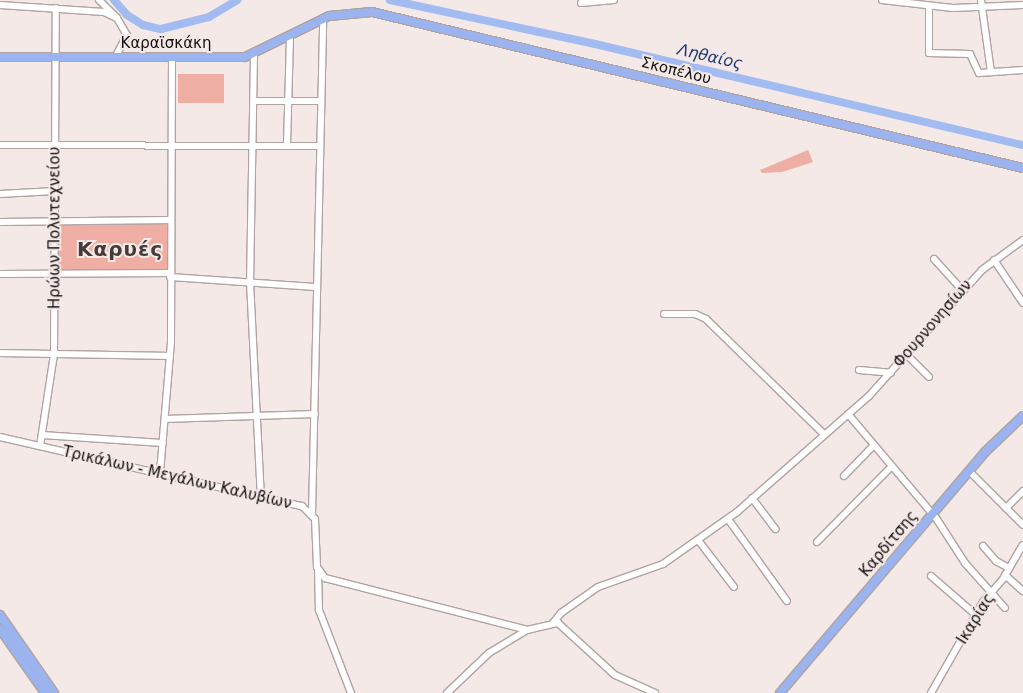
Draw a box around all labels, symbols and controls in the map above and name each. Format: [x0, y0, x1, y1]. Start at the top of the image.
street label: Καραϊσκάκη [121, 35, 211, 53]
water label: Ληθαίος [676, 40, 744, 74]
street label: Σκοπέλου [639, 54, 713, 88]
street label: Ηρώων Πολυτεχνείου [46, 147, 64, 309]
district label: Καρυές [76, 237, 164, 261]
street label: Φουρνονησίων [890, 277, 976, 371]
street label: Τρικάλων - Μεγάλων Καλυβίων [61, 443, 293, 513]
street label: Καρδίτσης [856, 507, 922, 581]
street label: Ικαρίας [953, 590, 999, 648]

